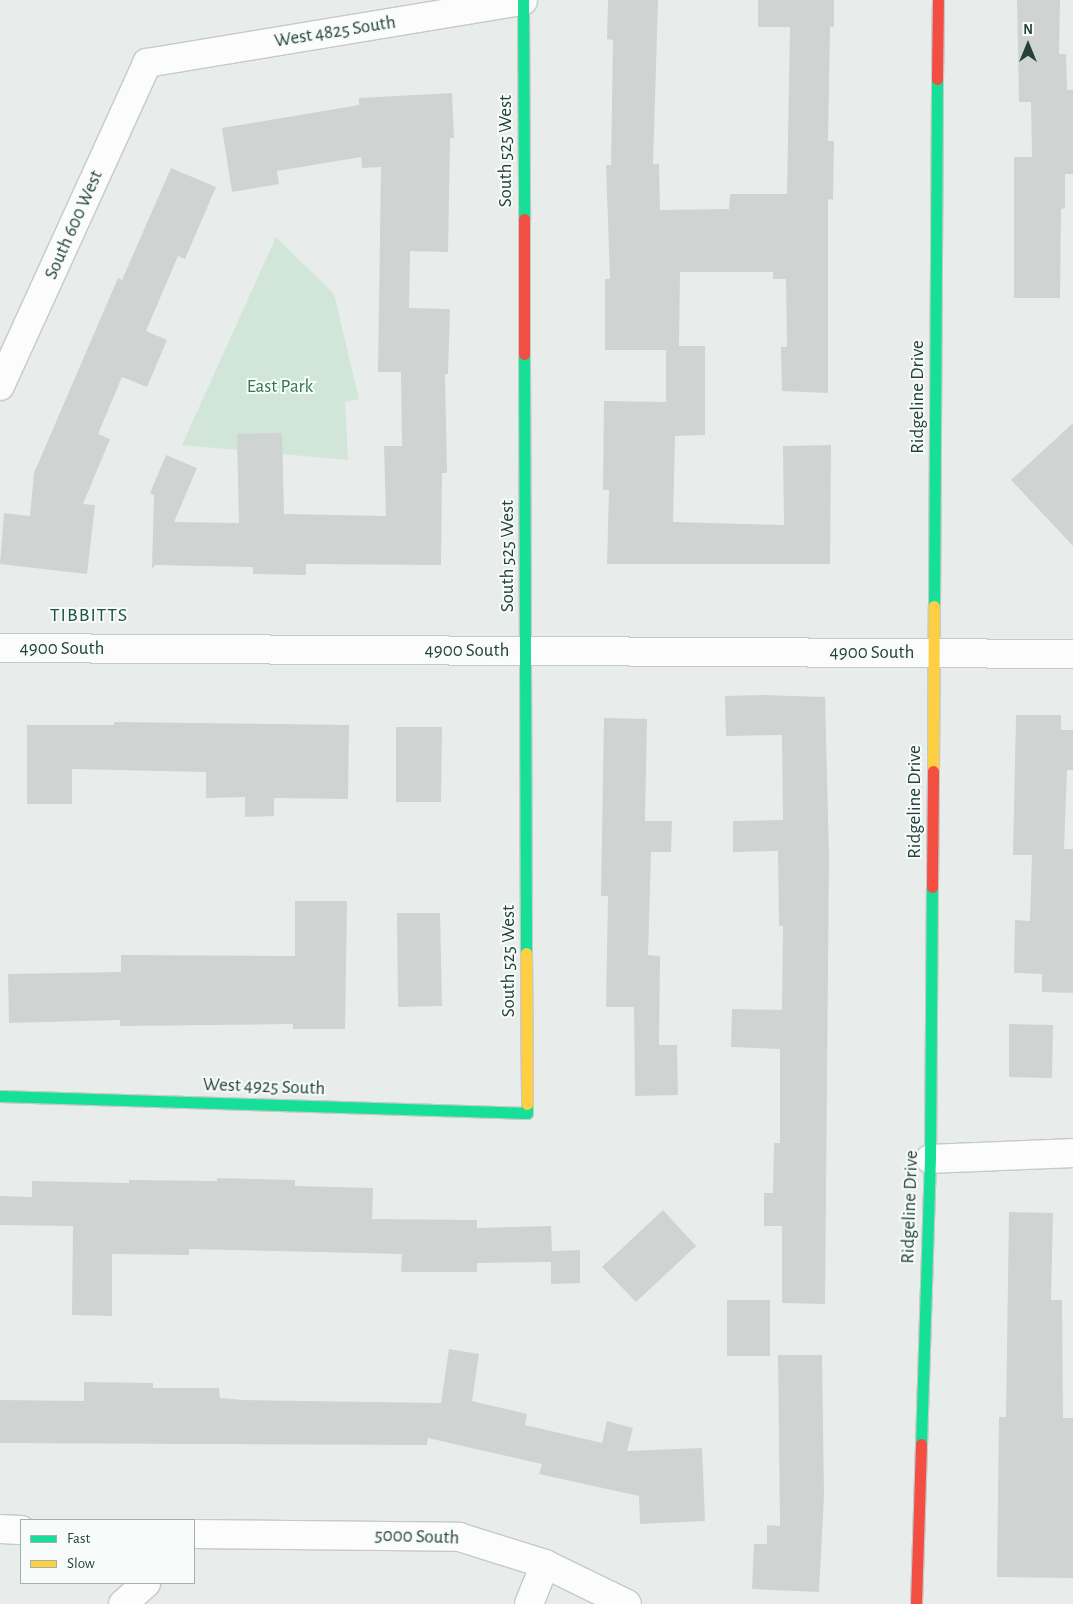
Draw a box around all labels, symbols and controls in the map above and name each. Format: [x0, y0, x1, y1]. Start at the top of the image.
street label: West 4825 South [273, 11, 397, 53]
north arrow [1003, 20, 1053, 70]
text: N [1023, 23, 1033, 37]
street label: South 525 West [495, 95, 517, 207]
street label: South 600 West [40, 167, 108, 283]
street label: Ridgeline Drive [907, 340, 929, 454]
park label: East Park [247, 376, 313, 398]
street label: South 525 West [497, 500, 519, 612]
district label: TIBBITTS [49, 603, 129, 627]
street label: 4900 South [20, 638, 104, 660]
street label: 4900 South [425, 640, 509, 662]
street label: 4900 South [830, 642, 914, 664]
street label: Ridgeline Drive [904, 745, 926, 859]
street label: South 525 West [498, 905, 520, 1017]
street label: West 4925 South [202, 1073, 326, 1101]
street label: Ridgeline Drive [897, 1150, 923, 1264]
legend [20, 1519, 195, 1584]
street label: 5000 South [374, 1524, 460, 1550]
text: Fast [67, 1531, 90, 1546]
text: Slow [67, 1556, 95, 1571]

